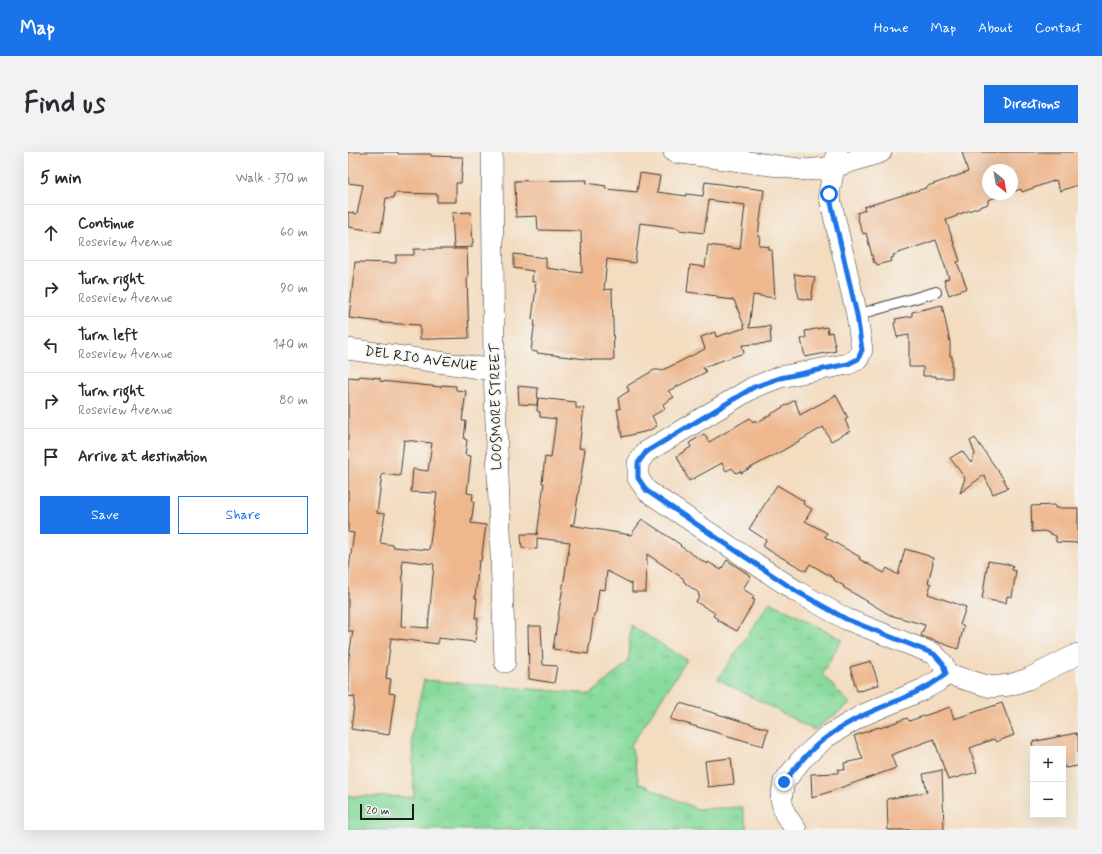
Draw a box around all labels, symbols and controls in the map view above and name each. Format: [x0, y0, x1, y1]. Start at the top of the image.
text: Map [20, 16, 55, 41]
text: Home [874, 19, 908, 37]
text: Map [930, 19, 956, 37]
text: About [978, 19, 1013, 37]
text: Contact [1035, 19, 1082, 37]
button: Directions [984, 85, 1078, 123]
text: Find us [24, 86, 105, 123]
north arrow [982, 164, 1018, 200]
text: 5 min [40, 167, 82, 189]
text: Walk · 370 m [236, 170, 308, 187]
route start [820, 185, 838, 203]
text: Continue [78, 214, 134, 234]
icon: ahead [40, 222, 62, 244]
text: 60 m [280, 224, 308, 241]
text: Roseview Avenue [78, 234, 173, 251]
text: Turn right [78, 270, 145, 290]
icon: right [40, 278, 62, 300]
text: 90 m [280, 280, 308, 297]
text: Roseview Avenue [78, 290, 173, 307]
text: Turn left [78, 326, 138, 346]
icon: left [40, 334, 62, 356]
text: 140 m [273, 336, 308, 353]
street label: DEL RIO AVENUE [364, 342, 478, 376]
street label: LOOSMORE STREET [486, 343, 506, 470]
text: Roseview Avenue [78, 346, 173, 363]
text: Turn right [78, 382, 145, 402]
icon: right [40, 390, 62, 412]
text: 80 m [279, 392, 308, 409]
text: Roseview Avenue [78, 402, 173, 419]
icon: arrive [40, 446, 62, 468]
text: Arrive at destination [78, 447, 207, 467]
button: Save [40, 496, 170, 534]
button: Share [178, 496, 308, 534]
map controls [1030, 746, 1066, 818]
button: + [1030, 746, 1066, 782]
route end [775, 773, 793, 791]
button: − [1030, 782, 1066, 818]
scale bar [360, 802, 414, 821]
text: 20 m [366, 804, 389, 818]

